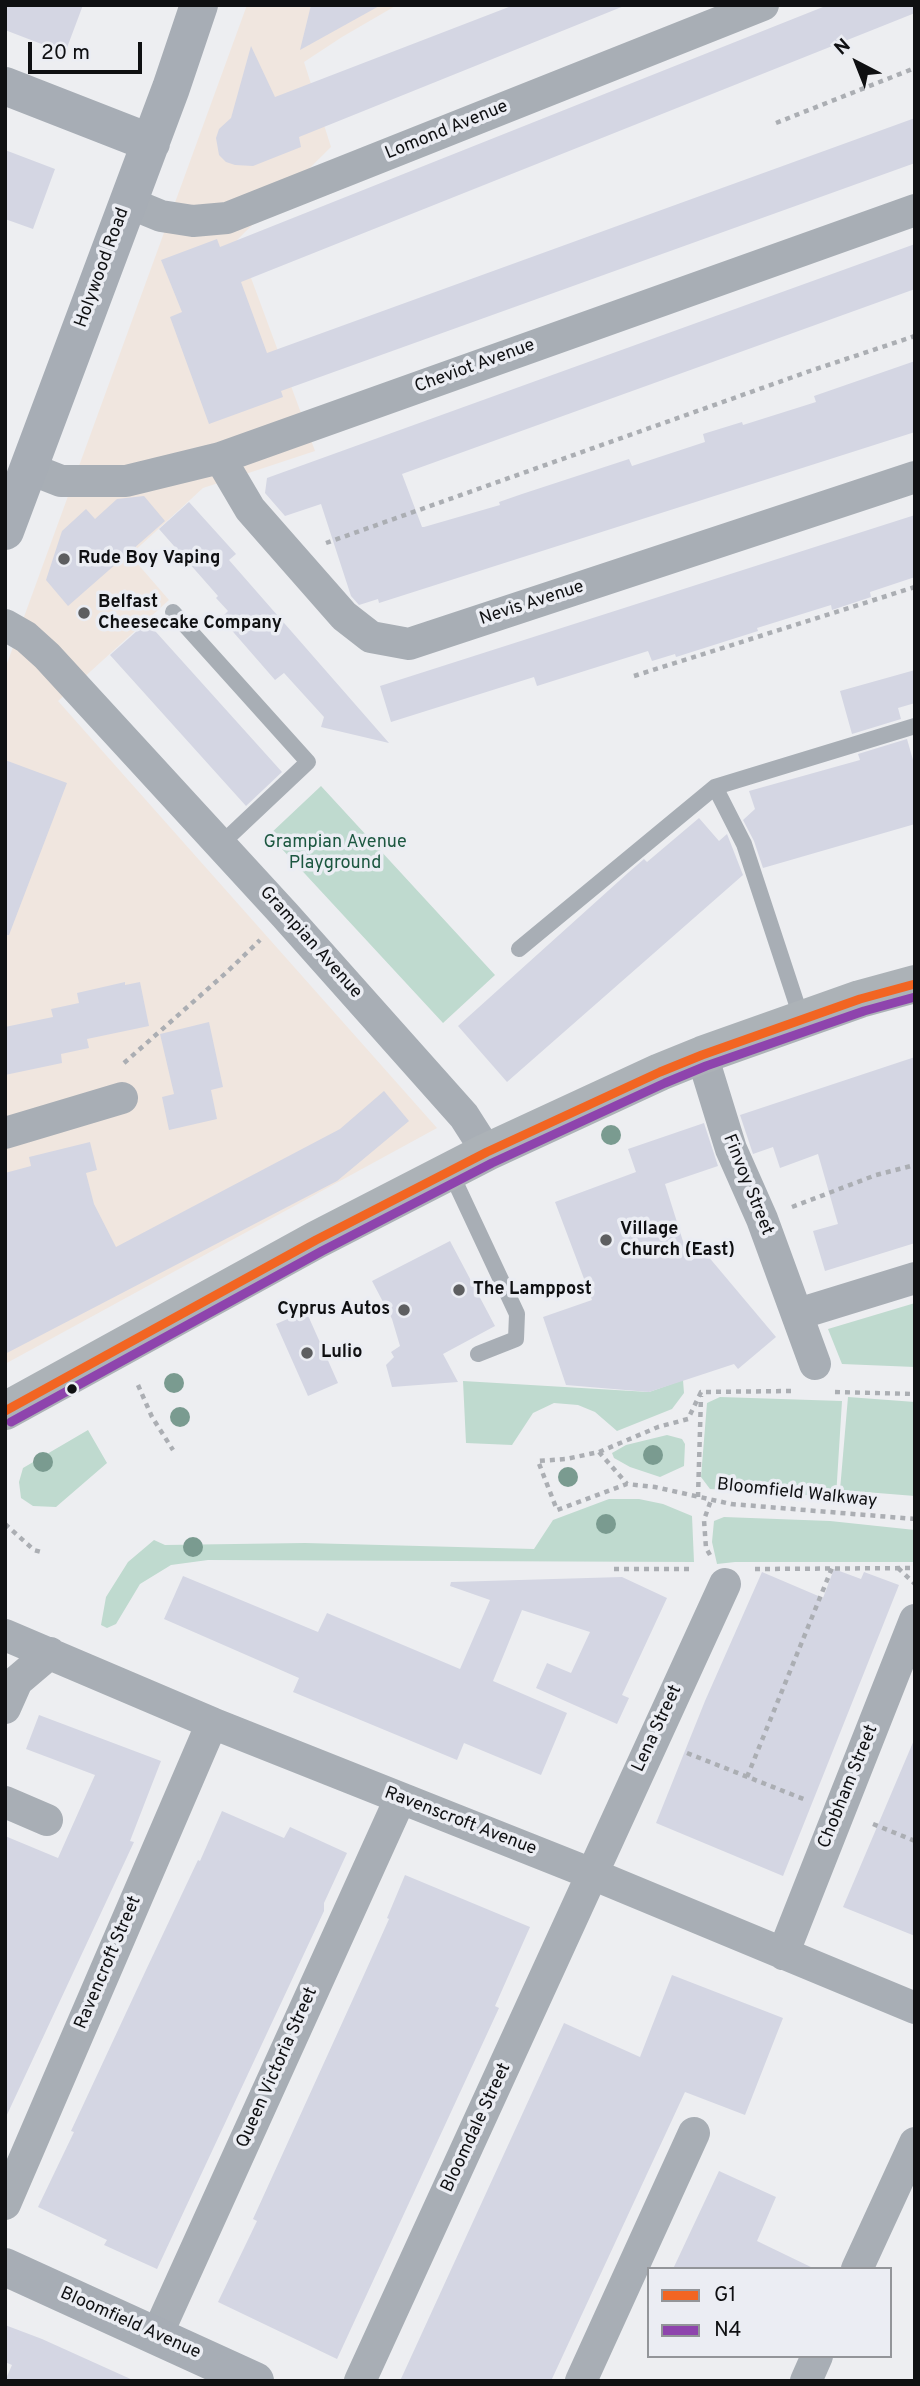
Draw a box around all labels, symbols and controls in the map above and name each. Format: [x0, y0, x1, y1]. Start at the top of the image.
scale bar [32, 28, 145, 72]
north arrow [822, 28, 892, 98]
text: N [830, 34, 856, 61]
text: 20 m [41, 40, 90, 67]
street label: Lomond Avenue [382, 97, 512, 165]
street label: Holywood Road [71, 205, 135, 331]
street label: Cheviot Avenue [412, 335, 538, 399]
place label: Rude Boy Vaping [78, 548, 220, 570]
marker: Rude Boy Vaping [56, 551, 72, 567]
street label: Nevis Avenue [477, 577, 587, 631]
place label: Belfast Cheesecake Company [98, 592, 282, 634]
marker: Belfast Cheesecake Company [76, 605, 92, 621]
park label: Grampian Avenue Playground [263, 832, 407, 874]
street label: Grampian Avenue [254, 883, 366, 1003]
street label: Finvoy Street [717, 1131, 777, 1239]
place label: Village Church (East) [620, 1219, 735, 1262]
marker: Village Church (East) [598, 1232, 614, 1248]
place label: The Lamppost [473, 1279, 592, 1301]
marker: The Lamppost [451, 1282, 467, 1298]
place label: Cyprus Autos [277, 1299, 390, 1321]
marker: Cyprus Autos [396, 1302, 412, 1318]
place label: Lulio [321, 1342, 362, 1364]
marker: Lulio [299, 1345, 315, 1361]
unlabelled marker [65, 1382, 79, 1396]
street label: Bloomfield Walkway [716, 1475, 878, 1513]
street label: Lena Street [628, 1682, 688, 1776]
street label: Chobham Street [814, 1722, 884, 1852]
street label: Ravenscroft Avenue [381, 1783, 539, 1861]
street label: Ravencroft Street [71, 1893, 147, 2033]
street label: Queen Victoria Street [233, 1984, 323, 2152]
street label: Bloomdale Street [438, 2060, 516, 2196]
legend [647, 2267, 892, 2358]
text: G1 [714, 2282, 736, 2309]
street label: Bloomfield Avenue [56, 2283, 204, 2365]
text: N4 [714, 2317, 742, 2344]

